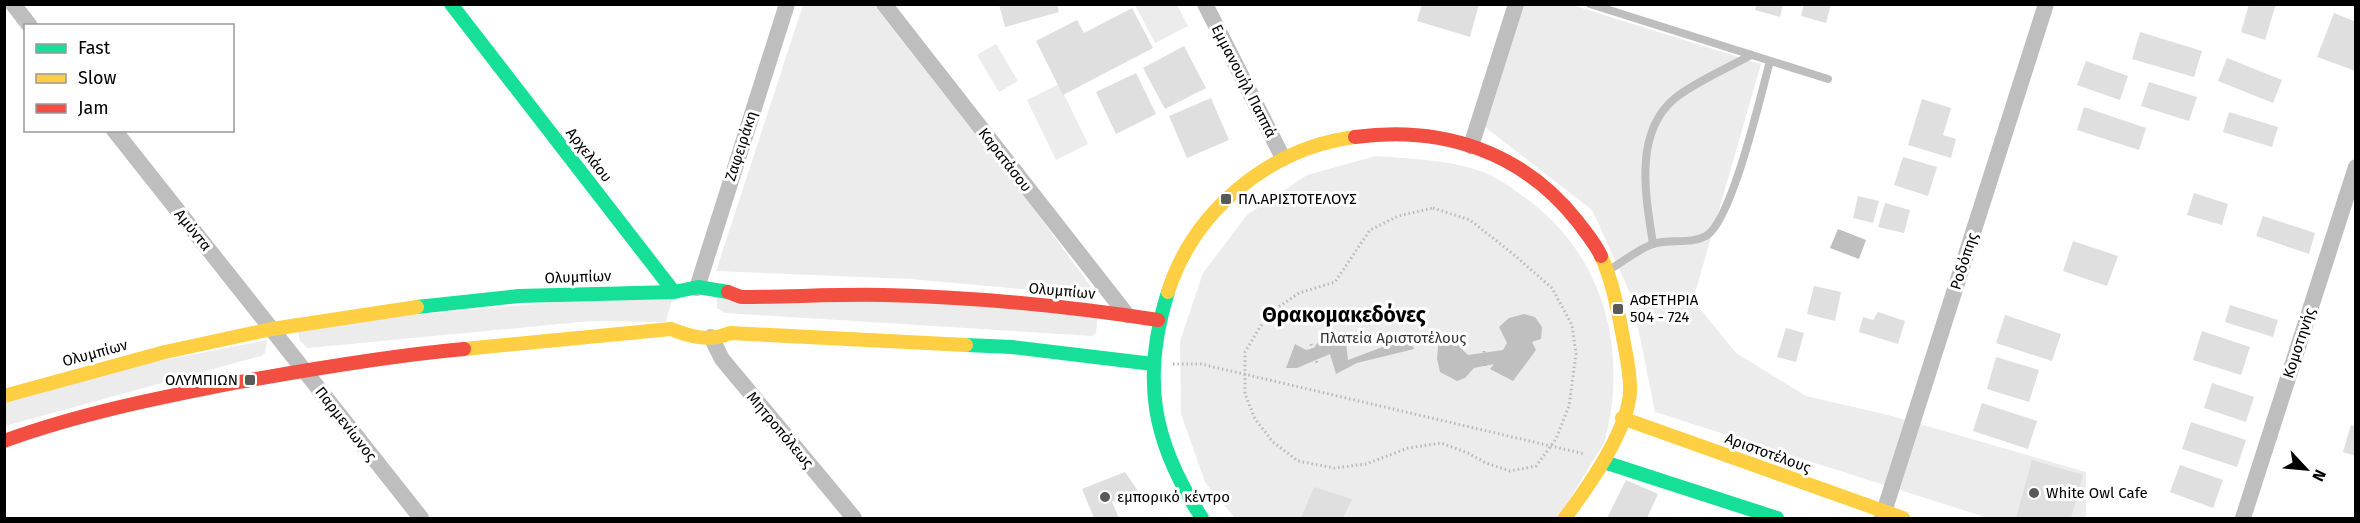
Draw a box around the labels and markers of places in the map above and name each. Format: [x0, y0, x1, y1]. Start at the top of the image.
place label: ΠΛ.ΑΡΙΣΤΟΤΕΛΟΥΣ [1238, 190, 1357, 208]
marker: ΠΛ.ΑΡΙΣΤΟΤΕΛΟΥΣ [1219, 192, 1233, 206]
place label: ΑΦΕΤΗΡΙΑ 504 - 724 [1630, 291, 1699, 326]
marker: ΑΦΕΤΗΡΙΑ 504 - 724 [1611, 302, 1625, 316]
place label: ΟΛΥΜΠΙΩΝ [165, 371, 238, 389]
marker: ΟΛΥΜΠΙΩΝ [243, 373, 257, 387]
place label: White Owl Cafe [2046, 484, 2148, 502]
marker: White Owl Cafe [2027, 486, 2041, 500]
place label: εμπορικό κέντρο [1117, 488, 1230, 506]
marker: εμπορικό κέντρο [1098, 490, 1112, 504]

